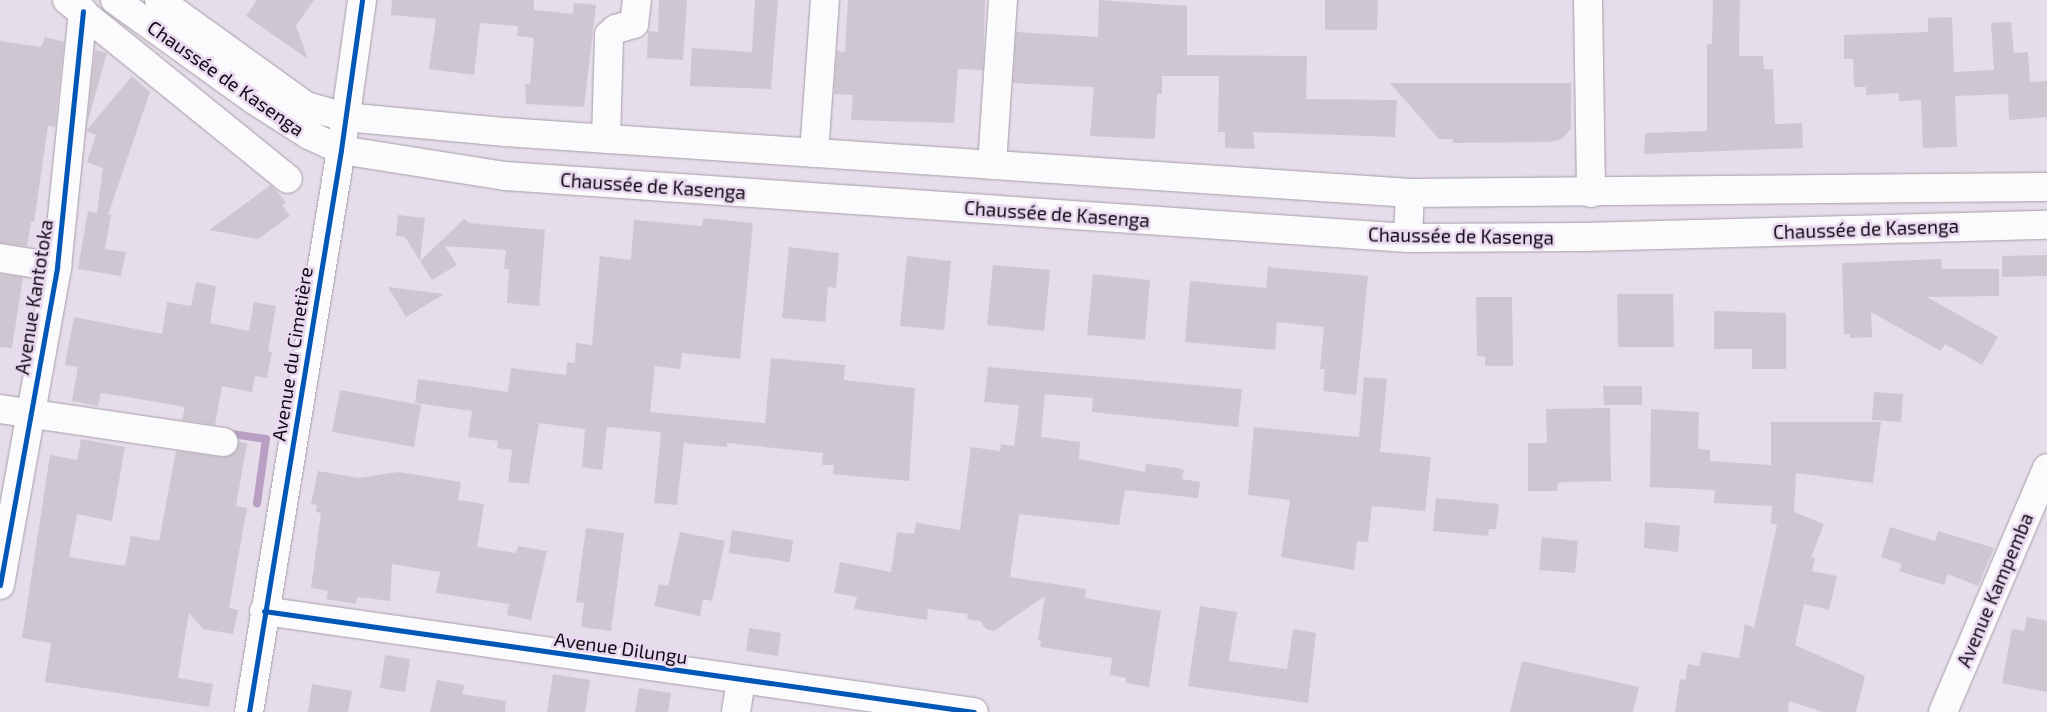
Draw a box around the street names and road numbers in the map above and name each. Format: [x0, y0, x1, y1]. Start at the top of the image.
street label: Chaussée de Kasenga [143, 15, 309, 141]
street label: Chaussée de Kasenga [559, 168, 747, 204]
street label: Chaussée de Kasenga [963, 196, 1151, 232]
street label: Chaussée de Kasenga [1773, 214, 1959, 244]
street label: Avenue Kantotoka [10, 218, 58, 376]
street label: Chaussée de Kasenga [1368, 223, 1554, 249]
street label: Avenue du Cimetière [267, 265, 317, 443]
street label: Avenue Kampemba [1952, 509, 2038, 671]
street label: Avenue Dilungu [553, 627, 689, 669]

